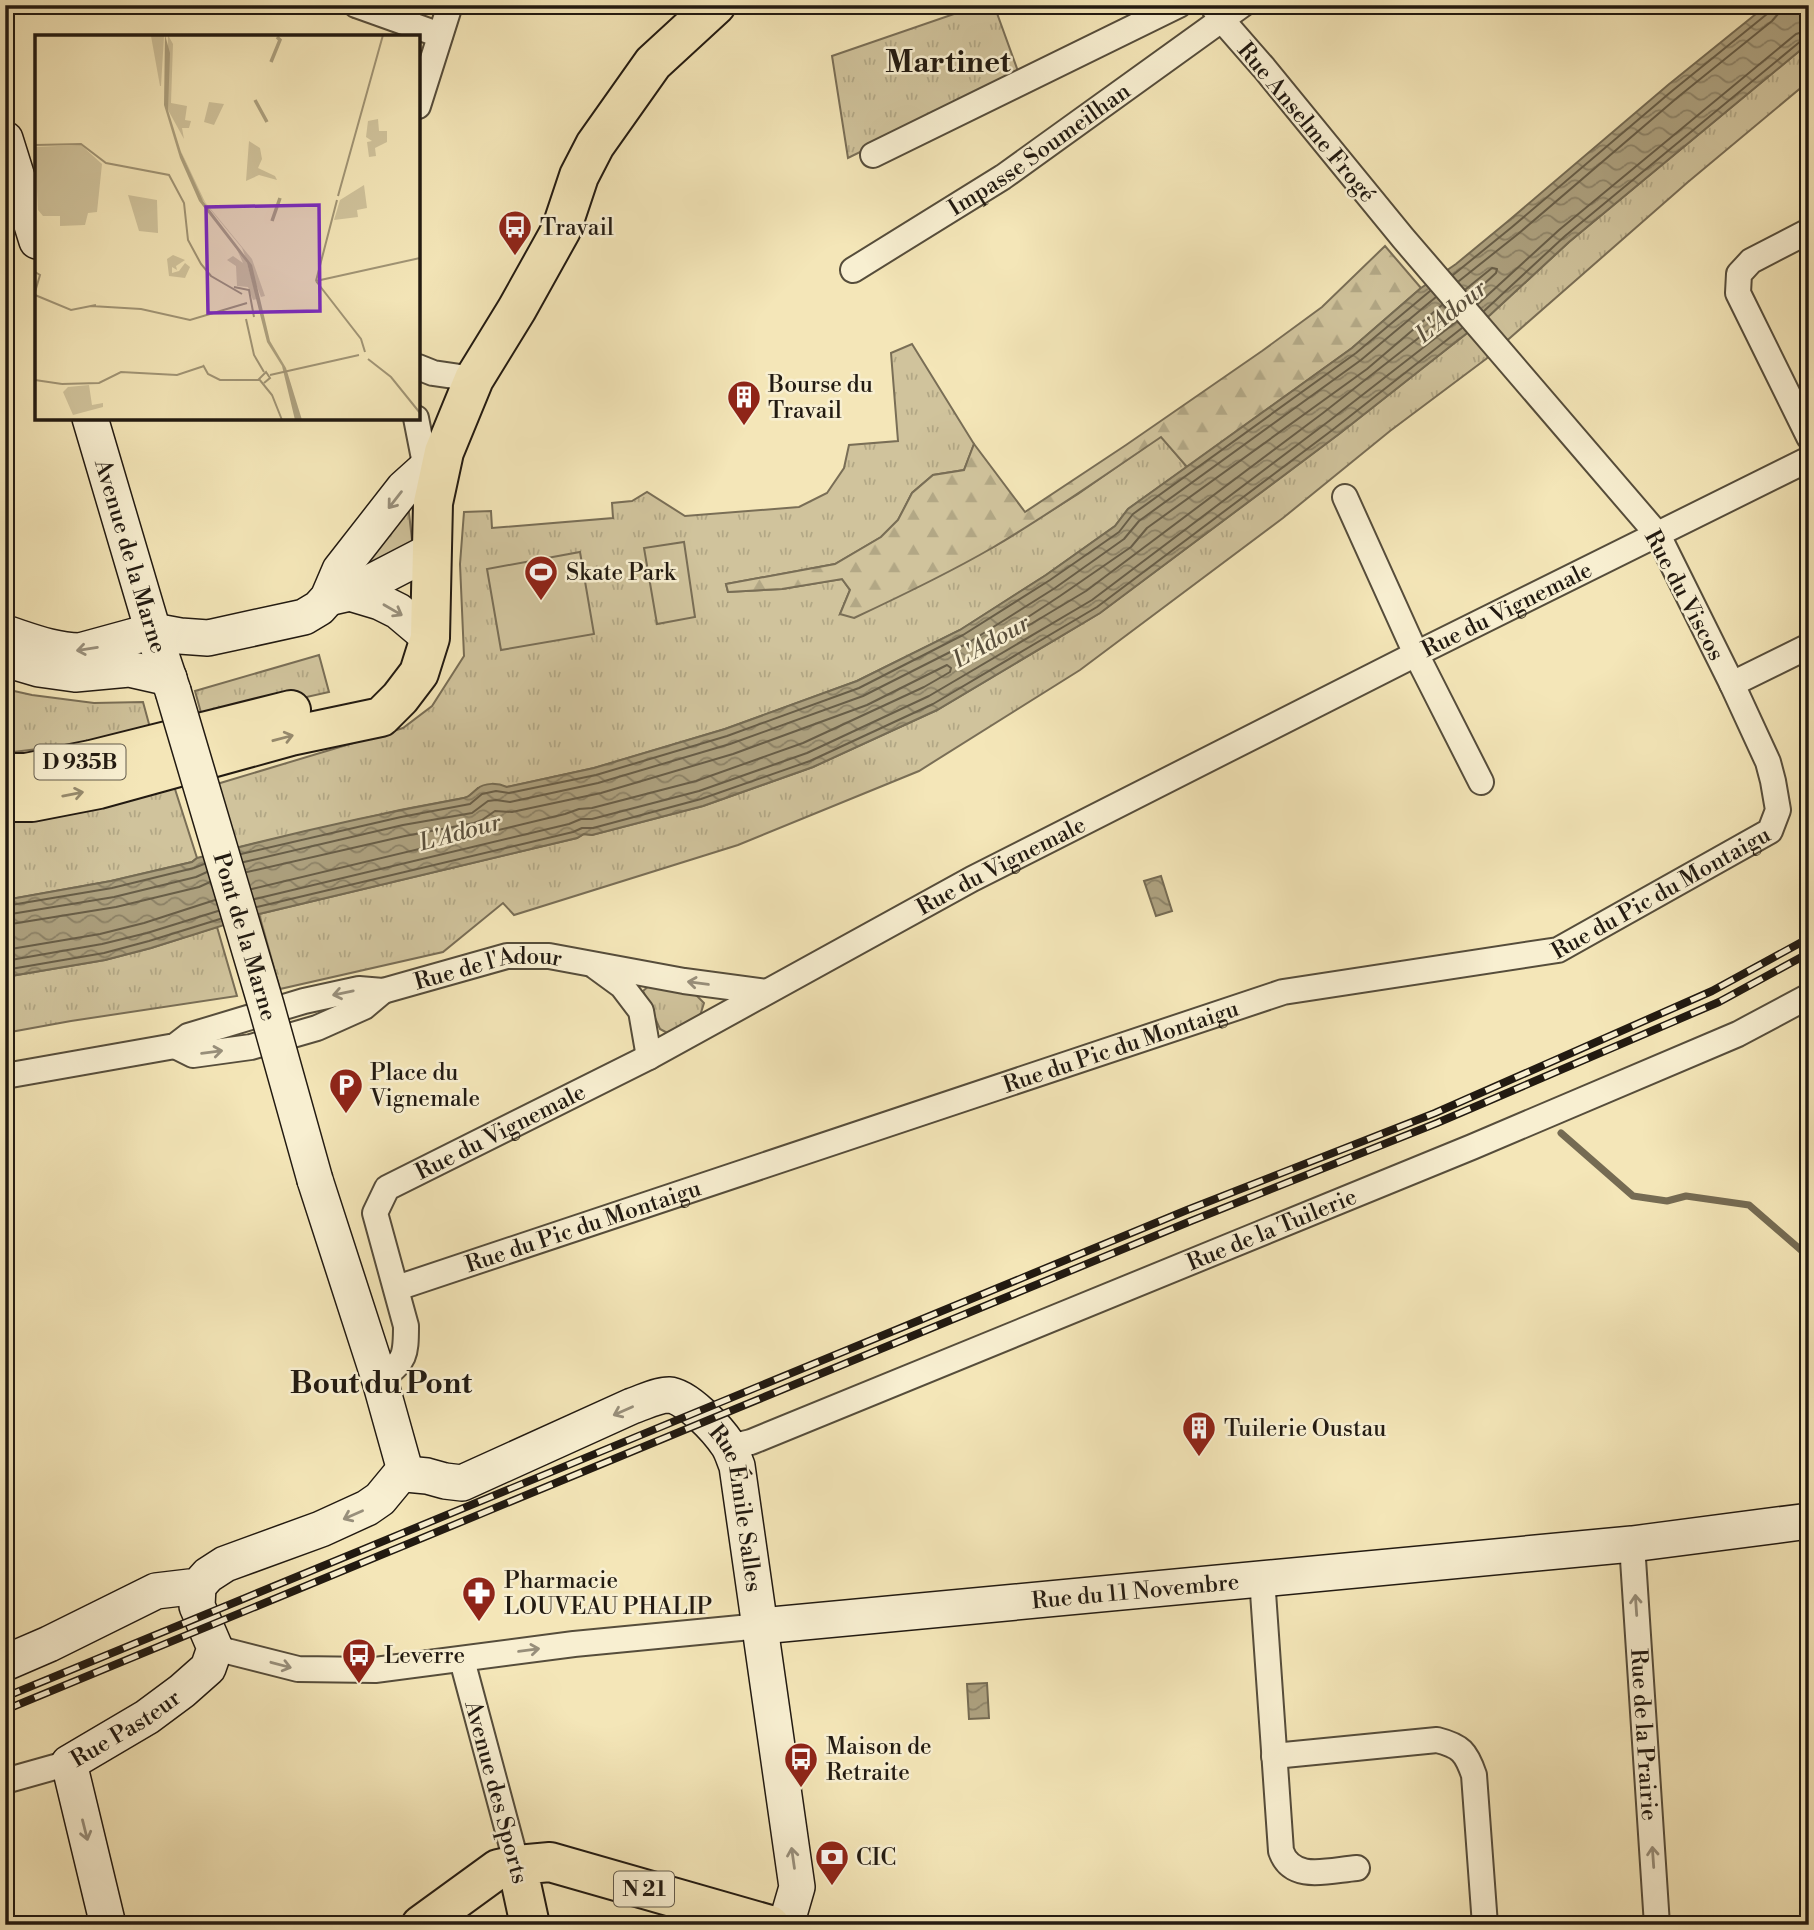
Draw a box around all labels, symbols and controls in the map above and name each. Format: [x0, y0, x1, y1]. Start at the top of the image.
inset map [35, 35, 420, 420]
street label: Rue Anselme Frogé [1231, 37, 1381, 208]
district label: Martinet [885, 44, 1011, 82]
street label: Impasse Soumeilhan [944, 77, 1136, 222]
bus stop icon: Travail [496, 208, 534, 257]
place label: Travail [540, 214, 614, 242]
water label: L'Adour [1409, 273, 1494, 350]
place label: Bourse du Travail [767, 371, 873, 425]
building icon: Bourse du Travail [725, 378, 763, 427]
street label: Avenue de la Marne [88, 455, 172, 657]
one-way arrow [387, 490, 402, 508]
street label: Rue du Viscos [1638, 525, 1730, 665]
sports icon: Skate Park [522, 553, 560, 602]
street label: Rue du Vignemale [1417, 556, 1597, 664]
place label: Skate Park [566, 559, 677, 587]
one-way arrow [383, 603, 403, 617]
water label: L'Adour [947, 608, 1036, 676]
one-way arrow [76, 643, 99, 656]
one-way arrow [271, 731, 293, 744]
road number: D 935B [34, 744, 126, 780]
one-way arrow [61, 786, 84, 800]
water label: L'Adour [415, 807, 505, 859]
street label: Rue du Vignemale [912, 811, 1090, 922]
street label: Rue du Pic du Montaigu [1547, 821, 1776, 966]
street label: Pont de la Marne [207, 849, 283, 1024]
street label: Rue de l'Adour [411, 941, 564, 997]
one-way arrow [687, 976, 710, 989]
one-way arrow [332, 986, 355, 1000]
street label: Rue du Pic du Montaigu [1000, 995, 1242, 1100]
one-way arrow [200, 1046, 223, 1059]
place label: Place du Vignemale [369, 1059, 480, 1113]
parking icon: Place du Vignemale [327, 1066, 365, 1115]
street label: Rue du Vignemale [411, 1078, 590, 1187]
street label: Rue du Pic du Montaigu [462, 1174, 705, 1279]
street label: Rue de la Tuilerie [1183, 1183, 1361, 1277]
district label: Bout du Pont [290, 1365, 472, 1403]
one-way arrow [613, 1405, 634, 1418]
building icon: Tuilerie Oustau [1180, 1409, 1218, 1458]
place label: Tuilerie Oustau [1224, 1415, 1386, 1443]
street label: Rue Émile Salles [702, 1419, 768, 1594]
one-way arrow [343, 1508, 364, 1522]
place label: Pharmacie LOUVEAU PHALIP [504, 1567, 712, 1621]
street label: Rue du 11 Novembre [1030, 1568, 1240, 1615]
pharmacy icon: Pharmacie LOUVEAU PHALIP [460, 1574, 498, 1623]
one-way arrow [1630, 1594, 1643, 1617]
bus stop icon: Leverre [340, 1636, 378, 1685]
place label: Leverre [384, 1642, 465, 1670]
one-way arrow [518, 1644, 540, 1657]
street label: Rue de la Prairie [1624, 1648, 1663, 1822]
one-way arrow [269, 1659, 292, 1672]
street label: Rue Pasteur [66, 1684, 187, 1774]
street label: Avenue des Sports [458, 1697, 534, 1887]
place label: Maison de Retraite [826, 1733, 932, 1787]
bus stop icon: Maison de Retraite [782, 1740, 820, 1789]
one-way arrow [79, 1818, 92, 1841]
bank icon: CIC [813, 1838, 851, 1887]
place label: CIC [856, 1844, 896, 1872]
one-way arrow [1646, 1846, 1659, 1868]
one-way arrow [787, 1847, 800, 1870]
road number: N 21 [614, 1871, 674, 1906]

